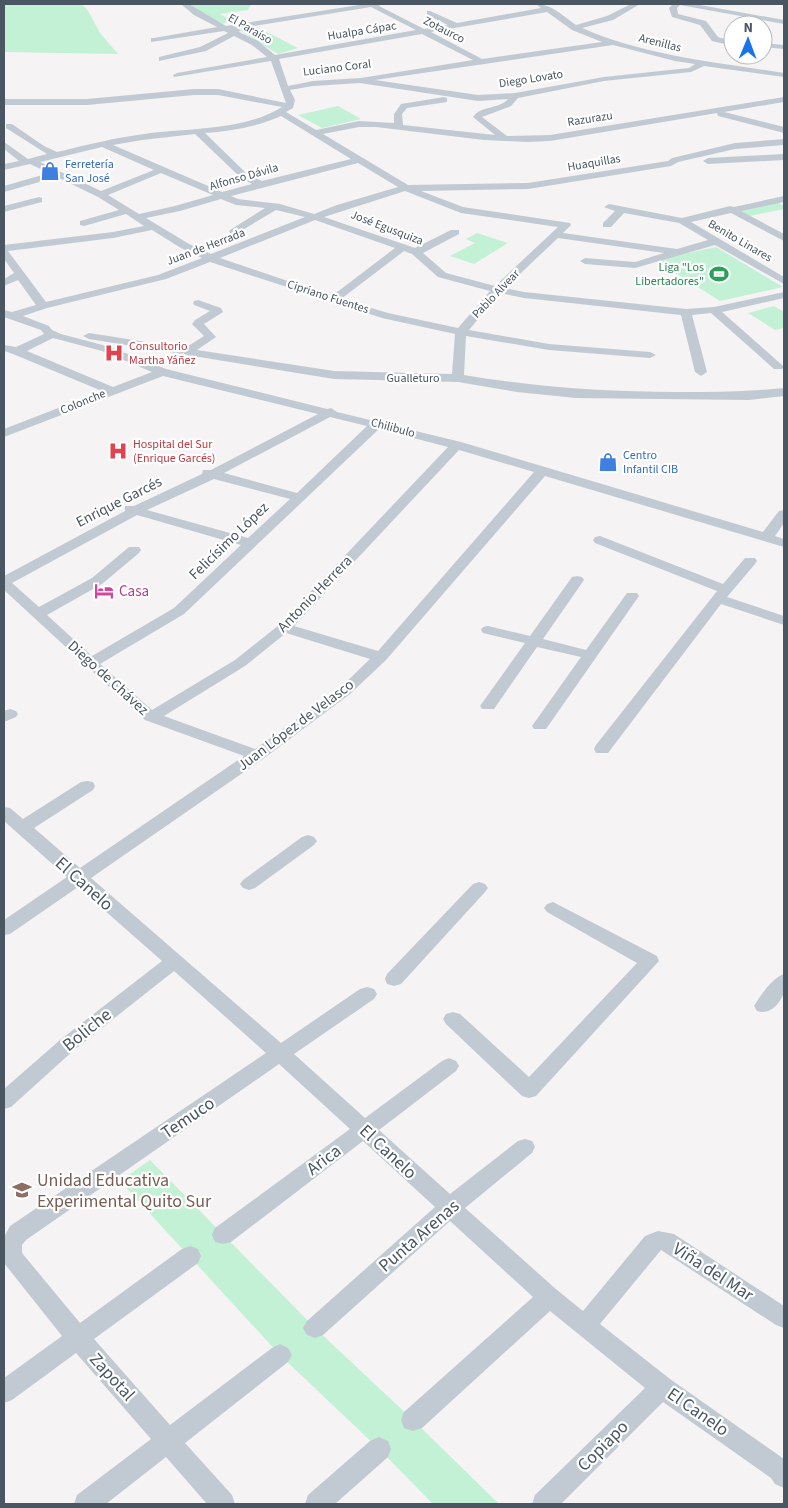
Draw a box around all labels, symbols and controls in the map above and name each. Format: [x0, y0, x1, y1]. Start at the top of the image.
street label: El Paraíso [225, 10, 275, 48]
street label: Zotaurco [420, 12, 468, 48]
north arrow [723, 15, 773, 65]
street label: Hualpa Cápac [326, 17, 398, 45]
text: N [743, 18, 753, 38]
street label: Arenillas [637, 30, 683, 56]
street label: Luciano Coral [302, 55, 372, 81]
street label: Diego Lovato [498, 66, 564, 92]
street label: Razurazu [566, 107, 614, 131]
street label: Huaquillas [566, 150, 622, 176]
place label: Ferretería San José [65, 156, 114, 187]
street label: Alfonso Dávila [208, 159, 280, 195]
shop icon: Ferretería San José [39, 160, 61, 182]
street label: José Egusquiza [348, 206, 426, 250]
street label: Benito Linares [705, 216, 775, 266]
street label: Juan de Herrada [164, 224, 248, 270]
place label: Liga "Los Libertadores" [635, 259, 704, 290]
sports icon: Liga "Los Libertadores" [708, 263, 730, 285]
street label: Pablo Alvear [468, 265, 524, 322]
street label: Cipriano Fuentes [285, 276, 371, 318]
place label: Consultorio Martha Yáñez [129, 338, 196, 369]
hospital icon: Consultorio Martha Yáñez [103, 342, 125, 364]
street label: Gualleturo [386, 370, 440, 387]
street label: Colonche [58, 385, 108, 419]
street label: Chilibulo [369, 414, 417, 442]
place label: Hospital del Sur (Enrique Garcés) [133, 436, 216, 467]
hospital icon: Hospital del Sur (Enrique Garcés) [107, 440, 129, 462]
place label: Centro Infantil CIB [623, 447, 678, 478]
shop icon: Centro Infantil CIB [597, 451, 619, 473]
street label: Enrique Garcés [72, 471, 166, 533]
street label: Felicísimo López [184, 497, 274, 585]
street label: Antonio Herrera [273, 551, 357, 637]
hotel icon: Casa [93, 580, 115, 602]
place label: Casa [119, 581, 149, 602]
street label: Diego de Chávez [63, 636, 153, 720]
street label: Juan López de Velasco [234, 674, 358, 776]
street label: El Canelo [50, 851, 118, 917]
street label: Boliche [57, 1003, 117, 1057]
street label: Temuco [156, 1091, 220, 1145]
street label: El Canelo [354, 1119, 422, 1185]
street label: Arica [301, 1139, 347, 1181]
place label: Unidad Educativa Experimental Quito Sur [37, 1168, 212, 1214]
school or university icon: Unidad Educativa Experimental Quito Sur [11, 1179, 33, 1201]
street label: Punta Arenas [373, 1194, 465, 1278]
street label: Viña del Mar [668, 1237, 759, 1308]
street label: Zapotal [84, 1347, 140, 1407]
street label: El Canelo [662, 1382, 734, 1442]
street label: Copiapo [572, 1415, 634, 1477]

